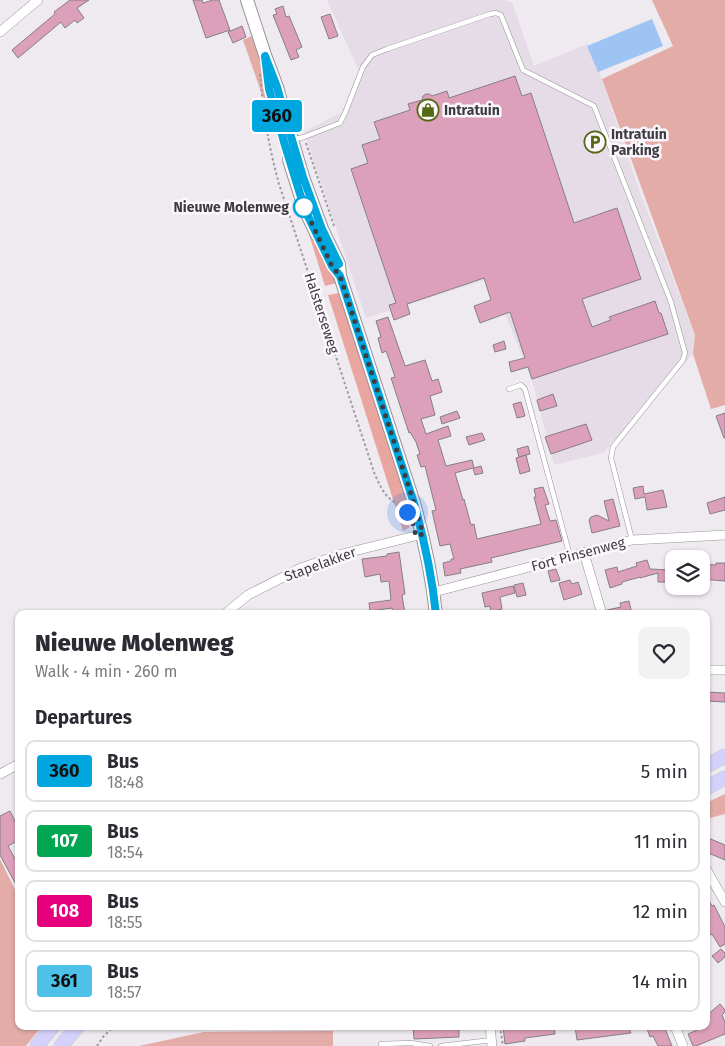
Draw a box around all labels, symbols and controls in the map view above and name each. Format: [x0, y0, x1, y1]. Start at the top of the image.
shop icon: Intratuin [416, 98, 440, 122]
line badge: 360 [248, 100, 306, 132]
place label: Intratuin [444, 102, 500, 119]
text: 360 [262, 105, 292, 127]
place label: Intratuin Parking [611, 126, 667, 159]
parking icon: Intratuin Parking [583, 130, 607, 154]
marker: Nieuwe Molenweg [293, 196, 315, 218]
place label: Nieuwe Molenweg [174, 199, 289, 216]
street label: Halsterseweg [300, 270, 343, 357]
your location [395, 500, 420, 525]
street label: Fort Pinsenweg [529, 534, 628, 575]
street label: Stapelakker [282, 543, 359, 585]
map controls [665, 550, 710, 595]
button: layers [665, 550, 710, 595]
button: heart [638, 627, 690, 679]
text: Nieuwe Molenweg [35, 629, 234, 657]
text: Walk · 4 min · 260 m [35, 662, 177, 681]
text: Departures [35, 706, 132, 729]
text: Bus [107, 750, 139, 773]
text: 360 [49, 760, 80, 782]
text: 5 min [641, 760, 688, 783]
text: 18:48 [107, 773, 144, 792]
text: Bus [107, 820, 139, 843]
text: 107 [51, 830, 78, 852]
text: 11 min [634, 830, 688, 853]
text: 18:54 [107, 843, 143, 862]
text: Bus [107, 890, 139, 913]
text: 108 [50, 900, 79, 922]
text: 12 min [633, 900, 688, 923]
text: 18:55 [107, 913, 143, 932]
text: Bus [107, 960, 139, 983]
text: 361 [51, 970, 78, 992]
text: 14 min [632, 970, 688, 993]
text: 18:57 [107, 983, 141, 1002]

